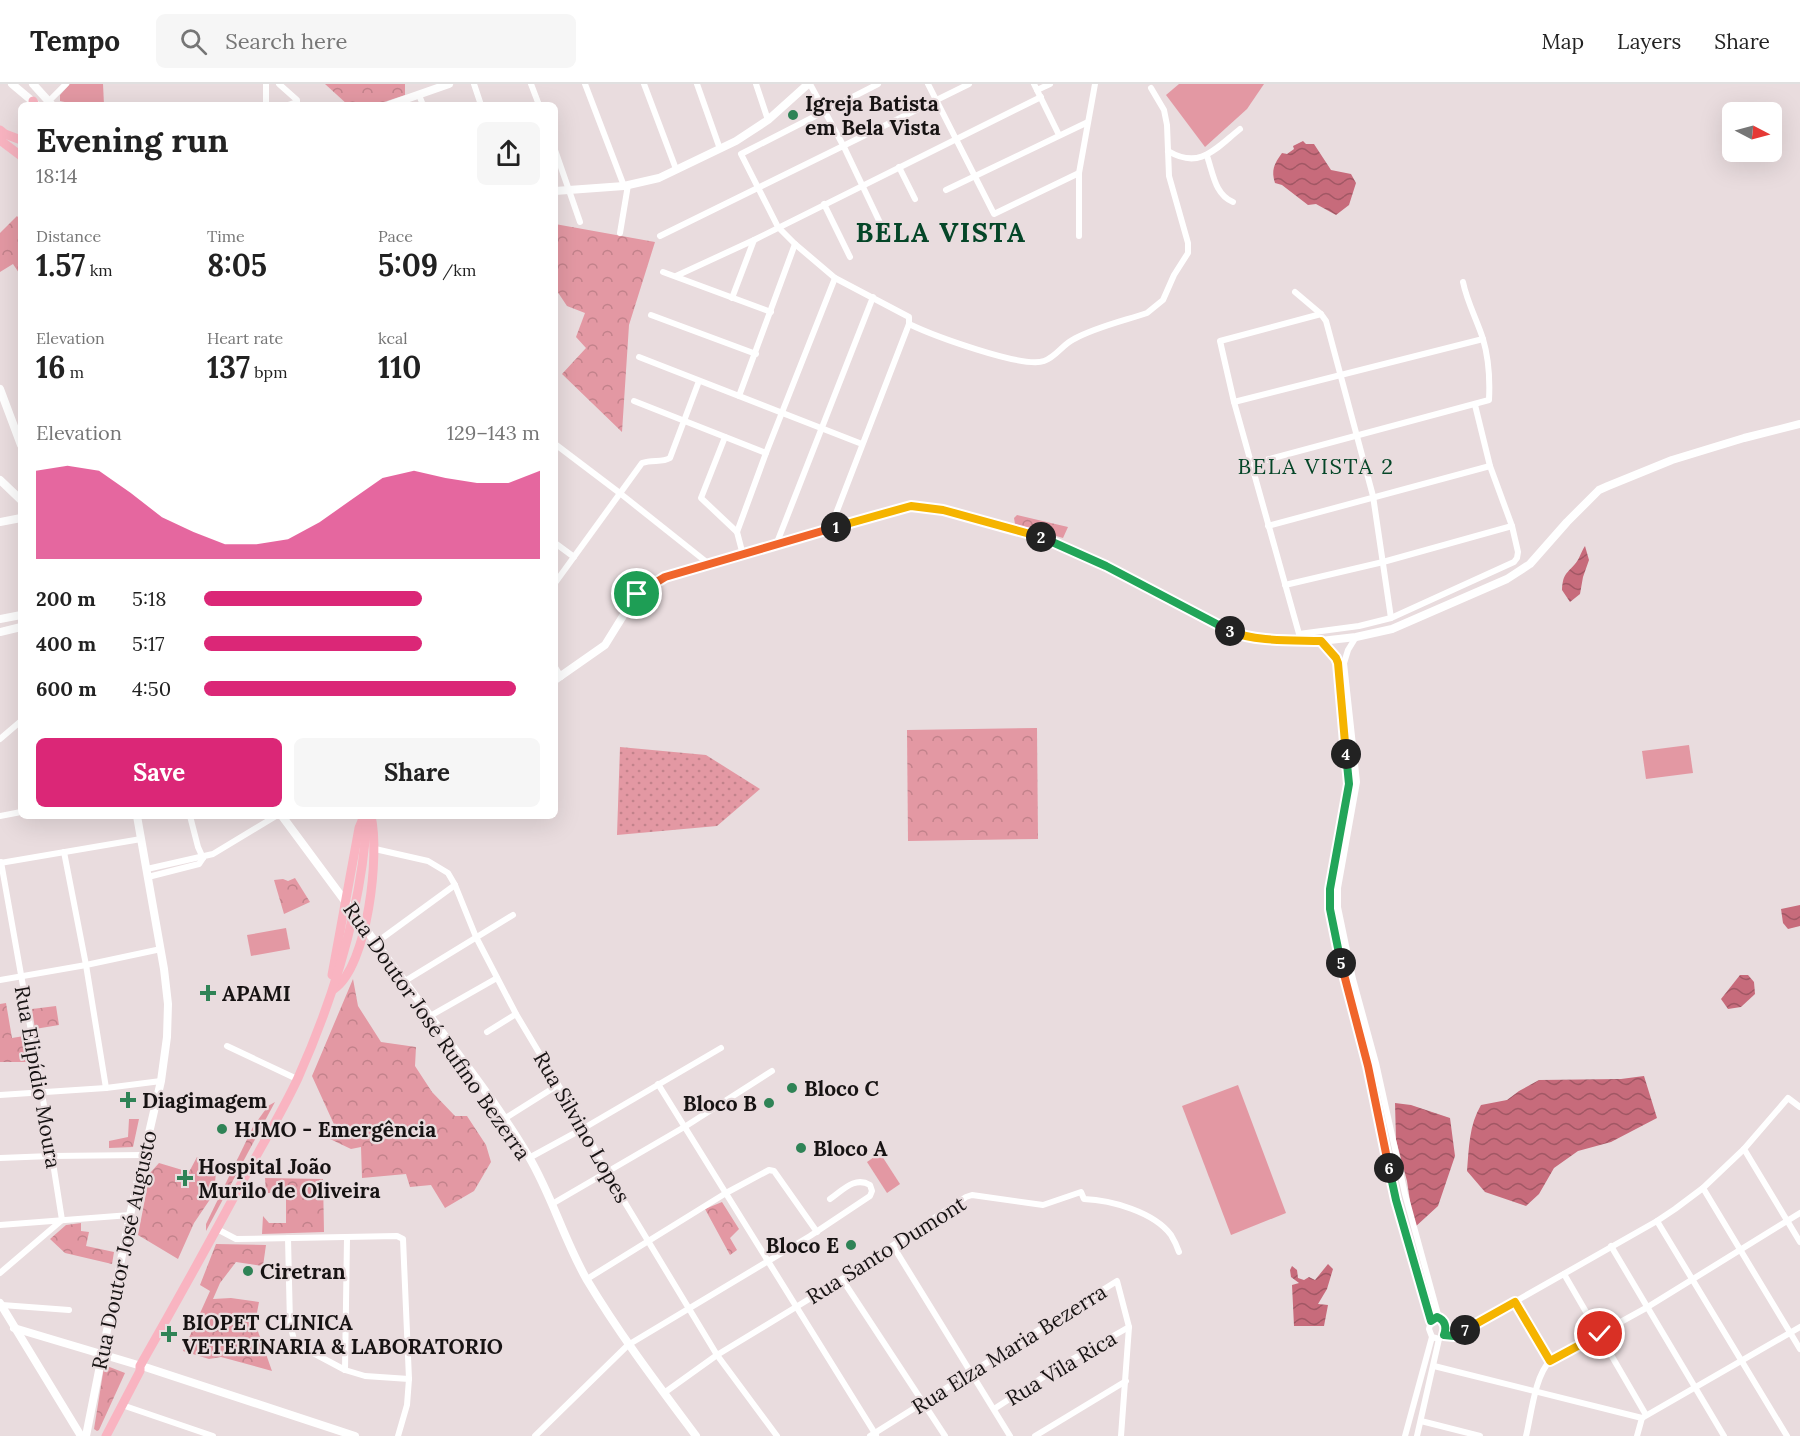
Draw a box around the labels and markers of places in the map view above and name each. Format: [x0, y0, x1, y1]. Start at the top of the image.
place label: Igreja Batista em Bela Vista [805, 90, 940, 141]
marker: Igreja Batista em Bela Vista [786, 108, 800, 122]
pin: 1 [821, 512, 851, 542]
pin: 2 [1026, 522, 1056, 552]
pin [611, 568, 662, 619]
pin: 3 [1215, 616, 1245, 646]
pin: 4 [1331, 739, 1361, 769]
pin: 5 [1326, 948, 1356, 978]
place label: APAMI [222, 980, 291, 1007]
marker: APAMI [199, 984, 217, 1002]
place label: Bloco C [804, 1075, 879, 1102]
marker: Bloco C [785, 1081, 799, 1095]
place label: Diagimagem [142, 1087, 267, 1114]
place label: Bloco B [683, 1090, 757, 1117]
marker: Diagimagem [119, 1091, 137, 1109]
marker: Bloco B [762, 1096, 776, 1110]
place label: HJMO - Emergência [234, 1116, 436, 1143]
marker: HJMO - Emergência [215, 1122, 229, 1136]
place label: Bloco A [813, 1135, 887, 1162]
marker: Bloco A [794, 1141, 808, 1155]
place label: Hospital João Murilo de Oliveira [198, 1153, 381, 1204]
pin: 6 [1374, 1153, 1404, 1183]
marker: Hospital João Murilo de Oliveira [176, 1169, 194, 1187]
place label: Bloco E [766, 1232, 839, 1259]
marker: Bloco E [844, 1238, 858, 1252]
place label: Ciretran [260, 1258, 346, 1285]
marker: Ciretran [241, 1264, 255, 1278]
pin [1574, 1308, 1625, 1359]
place label: BIOPET CLINICA VETERINARIA & LABORATORIO [182, 1309, 503, 1360]
pin: 7 [1450, 1315, 1480, 1345]
marker: BIOPET CLINICA VETERINARIA & LABORATORIO [160, 1325, 178, 1343]

